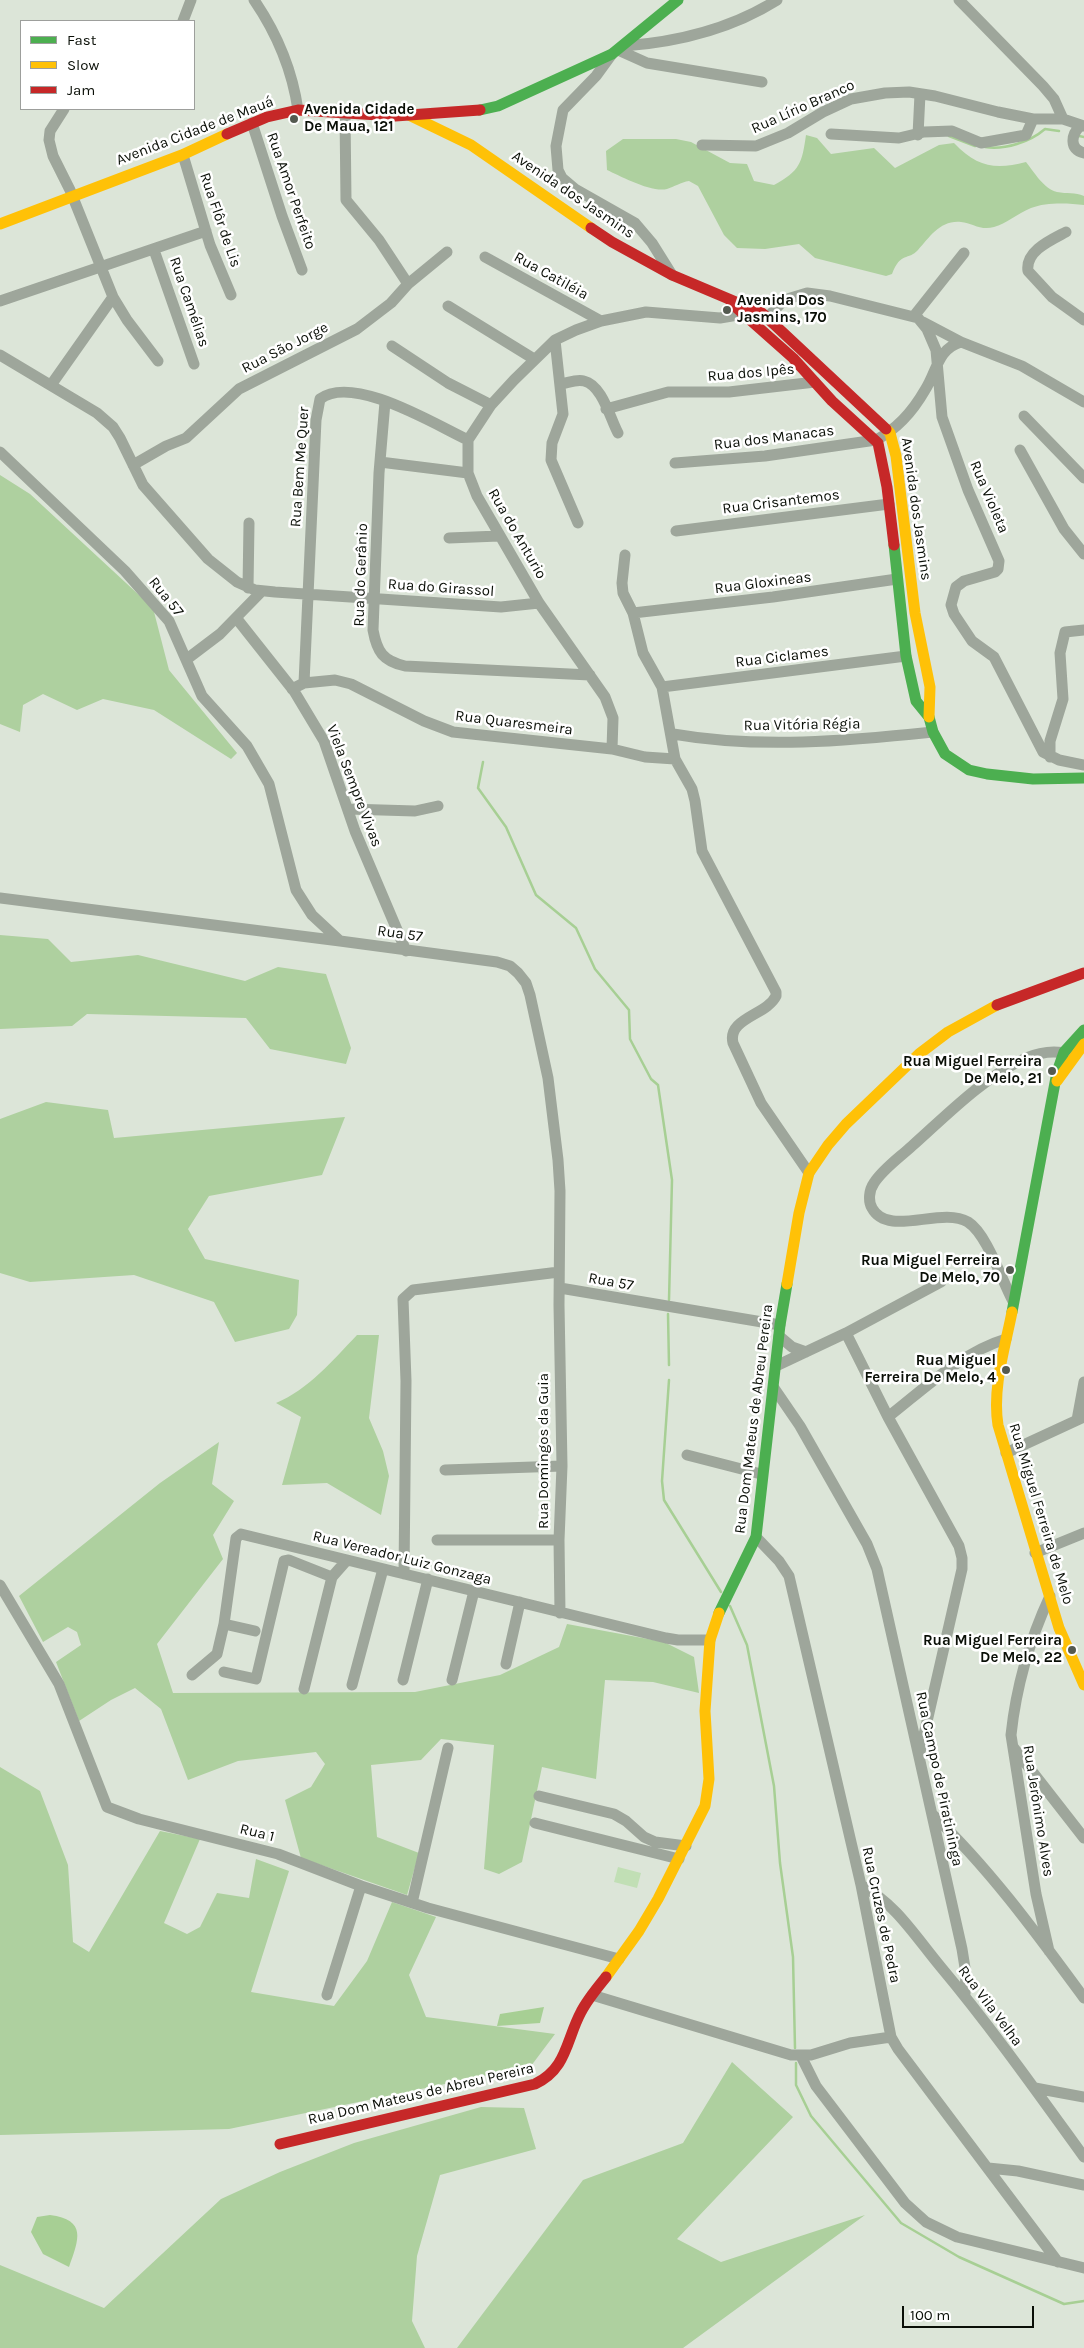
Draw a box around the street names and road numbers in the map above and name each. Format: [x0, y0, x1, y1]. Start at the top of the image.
street label: Rua Lírio Branco [749, 76, 857, 138]
street label: Avenida Cidade de Mauá [114, 93, 276, 169]
street label: Rua Amor Perfeito [263, 130, 319, 252]
street label: Avenida dos Jasmins [508, 147, 638, 243]
street label: Rua Flôr de Lis [195, 170, 245, 270]
street label: Rua Catiléia [511, 248, 591, 304]
street label: Rua Camélias [165, 255, 213, 349]
street label: Rua São Jorge [239, 318, 331, 378]
street label: Rua dos Ipês [707, 360, 795, 386]
street label: Rua Bem Me Quer [287, 406, 313, 528]
street label: Rua dos Manacas [713, 422, 835, 454]
street label: Avenida dos Jasmins [897, 436, 935, 582]
street label: Rua Violeta [966, 458, 1012, 536]
street label: Rua do Anturio [484, 486, 550, 582]
street label: Rua Crisantemos [721, 486, 841, 518]
street label: Rua do Gerânio [350, 523, 372, 627]
street label: Rua Gloxineas [714, 568, 812, 598]
street label: Rua 57 [145, 574, 187, 620]
street label: Rua do Girassol [387, 575, 495, 601]
street label: Rua Ciclames [734, 642, 830, 672]
street label: Rua Quaresmeira [454, 707, 574, 739]
street label: Rua Vitória Régia [744, 715, 860, 735]
street label: Viela Sempre Vivas [322, 722, 386, 850]
street label: Rua 57 [376, 922, 424, 946]
street label: Rua 57 [587, 1269, 635, 1295]
street label: Rua Dom Mateus de Abreu Pereira [731, 1303, 777, 1535]
street label: Rua Domingos da Guia [535, 1373, 553, 1529]
street label: Rua Miguel Ferreira de Melo [1005, 1421, 1077, 1607]
street label: Rua Vereador Luiz Gonzaga [311, 1527, 493, 1589]
street label: Rua Campo de Piratininga [912, 1690, 966, 1868]
street label: Rua Jerônimo Alves [1019, 1744, 1057, 1878]
street label: Rua 1 [238, 1820, 276, 1846]
street label: Rua Cruzes de Pedra [858, 1845, 904, 1985]
street label: Rua Vila Velha [954, 1962, 1026, 2050]
street label: Rua Dom Mateus de Abreu Pereira [306, 2059, 536, 2129]

